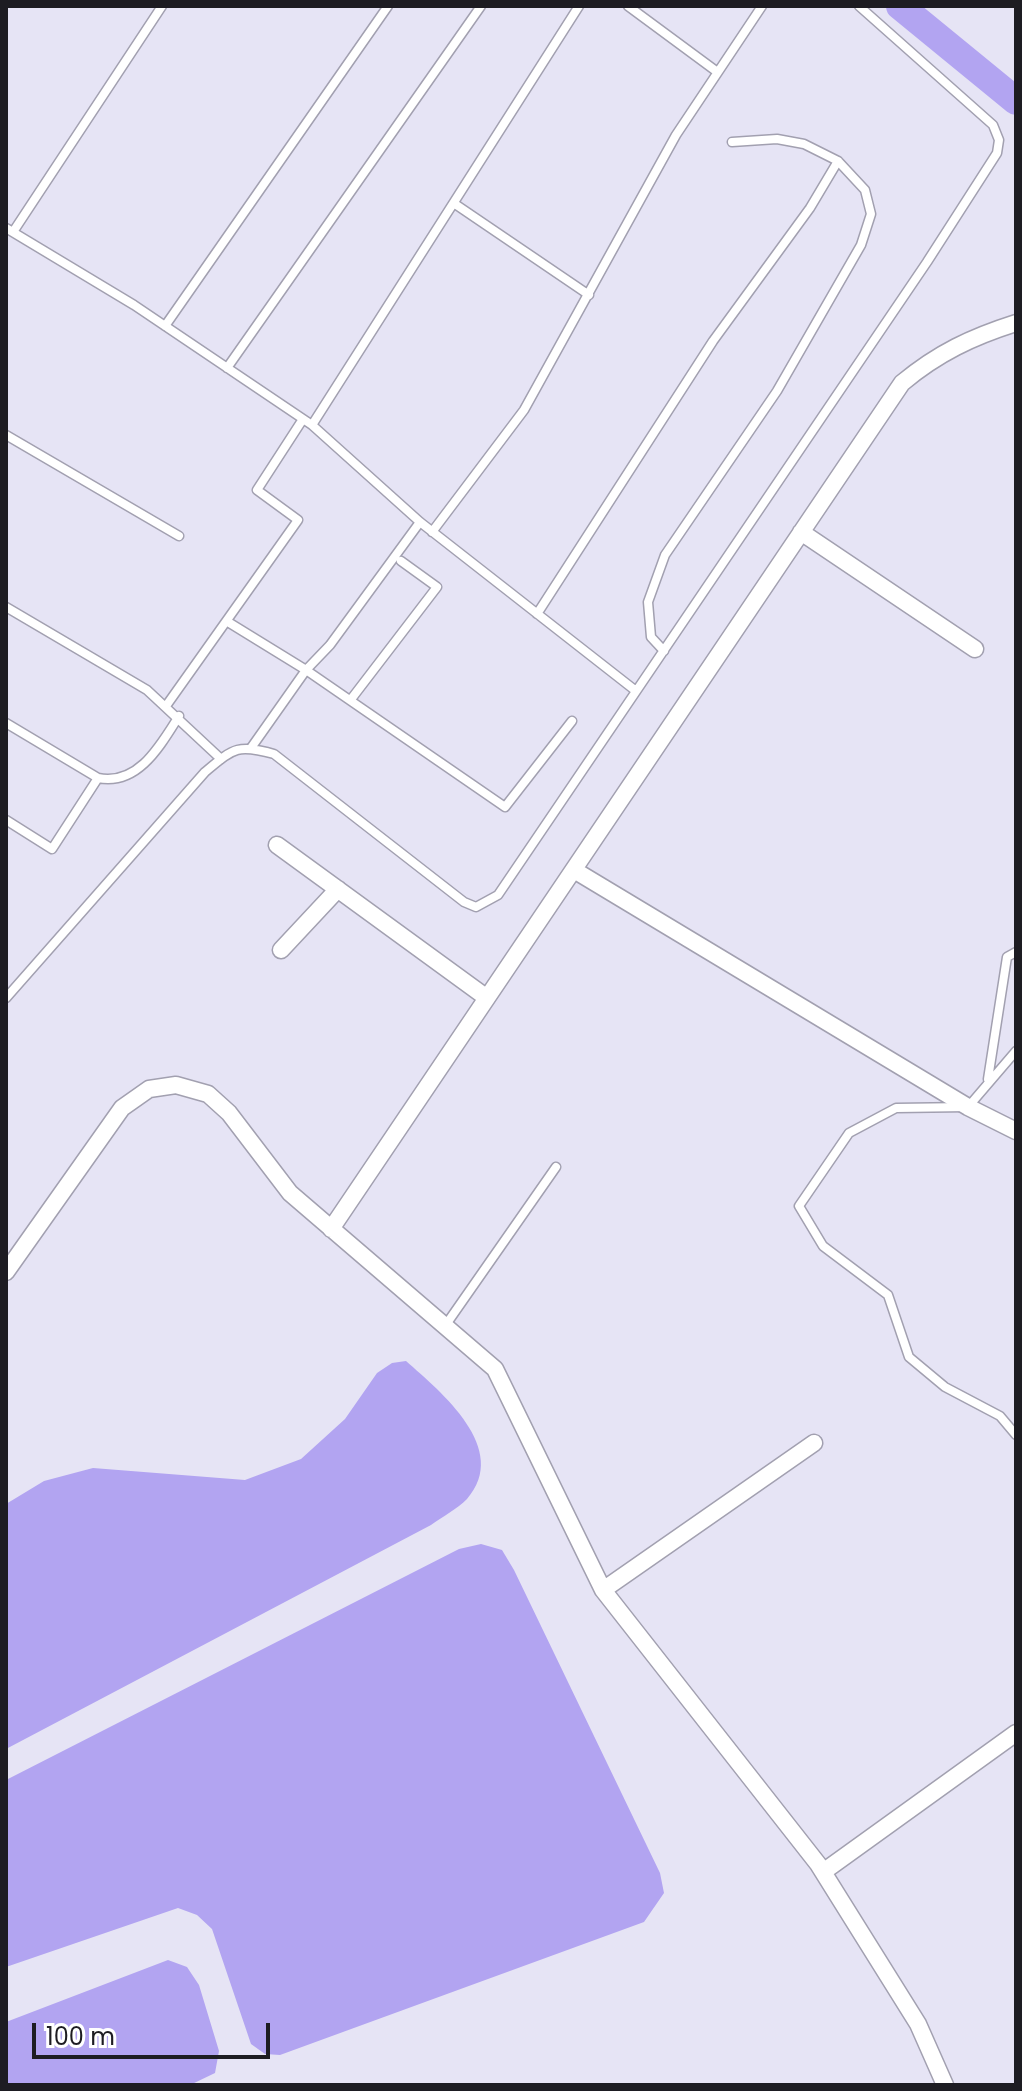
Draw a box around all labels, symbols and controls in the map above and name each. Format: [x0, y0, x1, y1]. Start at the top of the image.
scale bar [36, 2007, 274, 2057]
text: 100 m [46, 2020, 115, 2053]

